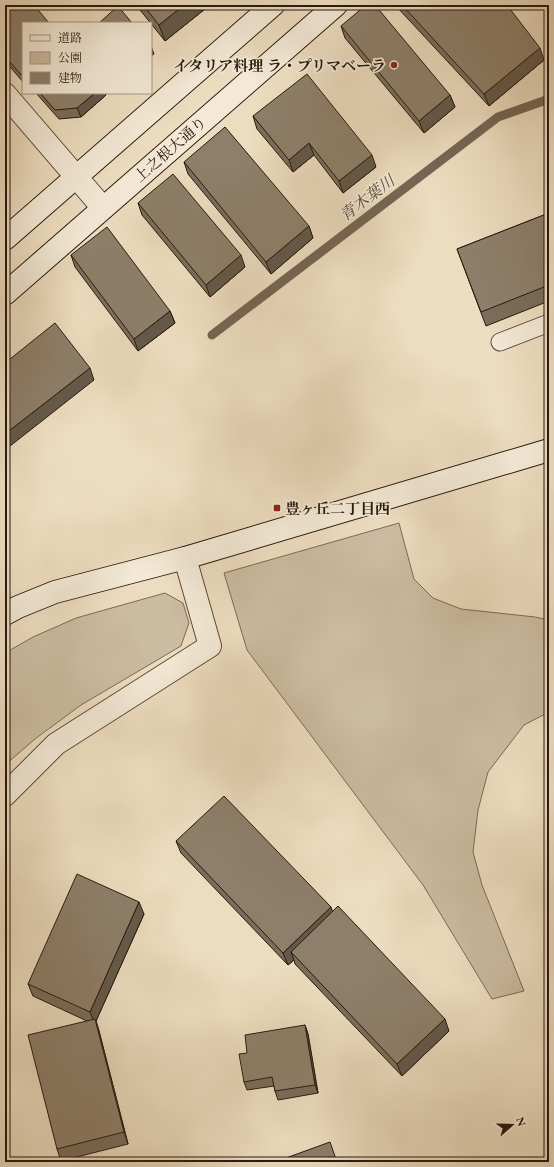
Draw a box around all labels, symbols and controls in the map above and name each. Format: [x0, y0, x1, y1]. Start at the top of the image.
legend [22, 22, 152, 94]
text: 道路 [58, 30, 82, 46]
text: 公園 [58, 50, 82, 66]
place label: イタリア料理 ラ・プリマベーラ [173, 56, 386, 75]
marker: イタリア料理 ラ・プリマベーラ [389, 60, 399, 70]
text: 建物 [58, 70, 82, 86]
street label: 上之根大通り [130, 112, 210, 186]
water label: 青木葉川 [335, 169, 400, 226]
place label: 豊ヶ丘二丁目西 [285, 499, 390, 518]
marker: 豊ヶ丘二丁目西 [272, 503, 282, 513]
north arrow [492, 1105, 532, 1145]
text: N [513, 1115, 530, 1128]

